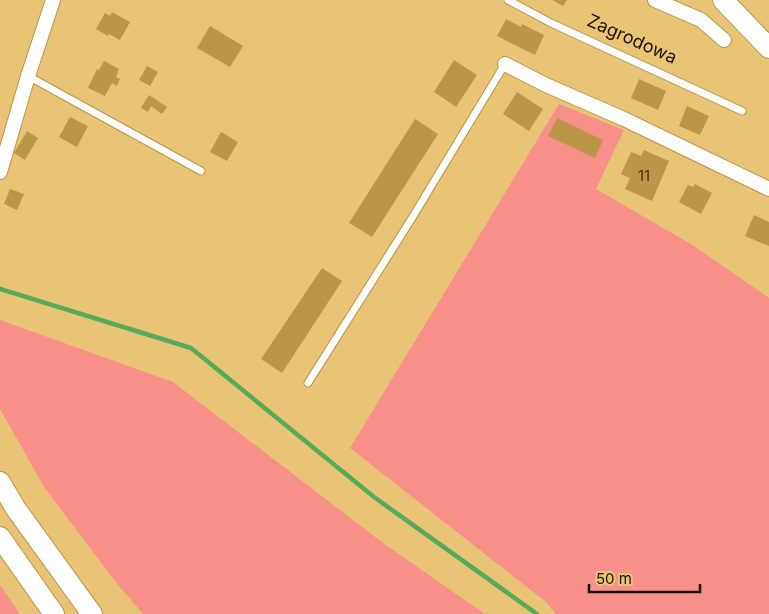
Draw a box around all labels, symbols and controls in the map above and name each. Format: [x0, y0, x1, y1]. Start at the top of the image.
street label: Zagrodowa [584, 9, 680, 68]
house number: 11 [638, 166, 650, 185]
scale bar [589, 562, 700, 594]
text: 50 m [596, 569, 632, 588]

